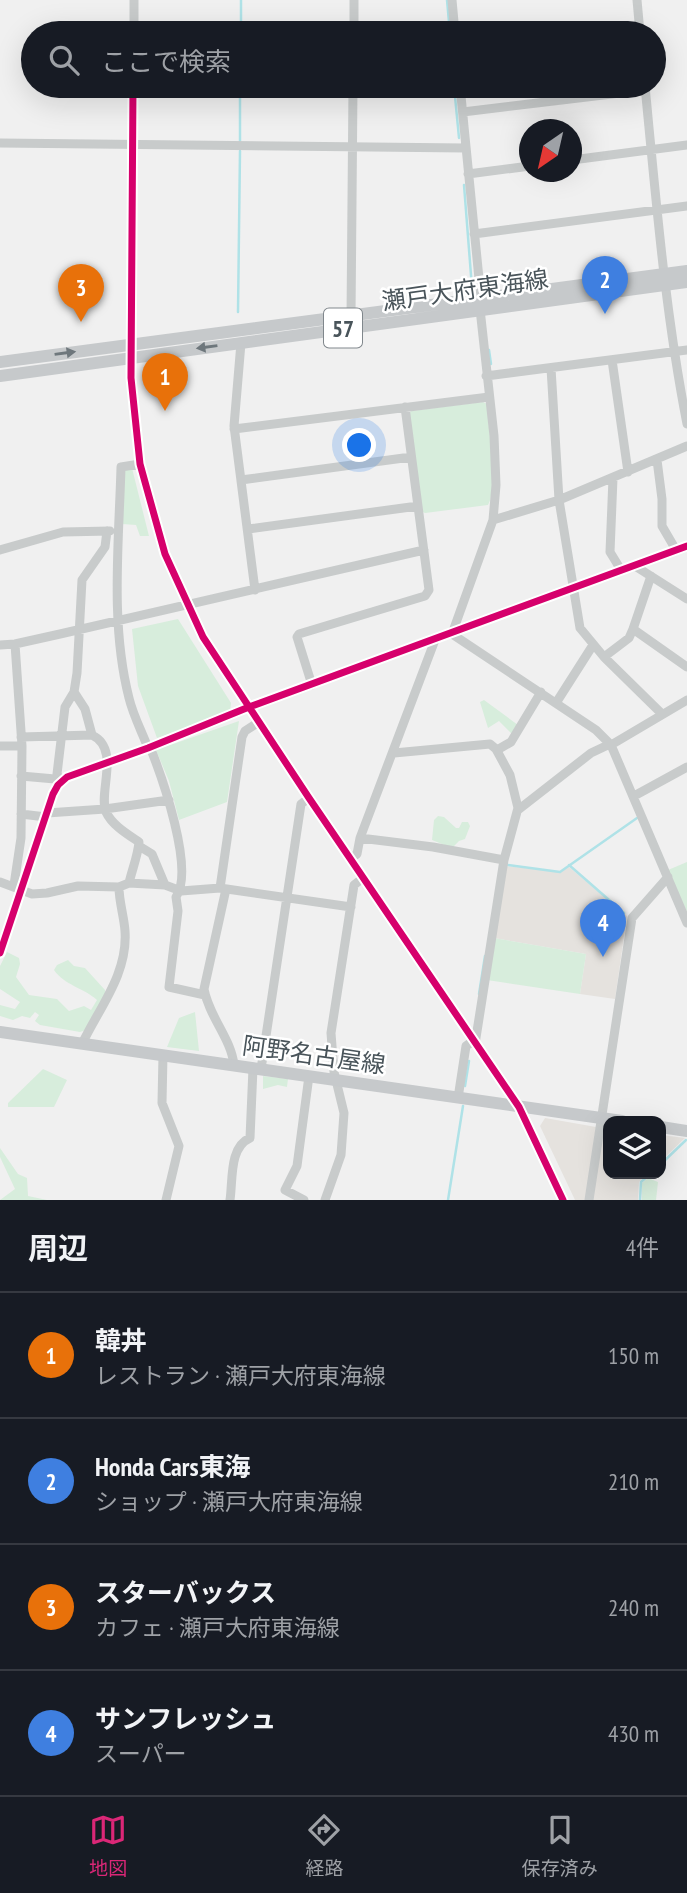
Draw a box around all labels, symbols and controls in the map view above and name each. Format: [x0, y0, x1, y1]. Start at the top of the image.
search box [21, 21, 666, 98]
icon: search [45, 41, 83, 79]
text: ここで検索 [101, 45, 231, 78]
north arrow [519, 119, 582, 182]
pin: 2 [582, 256, 628, 314]
street label: 瀬戸大府東海線 [380, 263, 550, 317]
pin: 3 [58, 264, 104, 322]
road number: 57 [324, 308, 362, 348]
one-way arrow [196, 342, 218, 353]
one-way arrow [55, 347, 77, 358]
pin: 1 [142, 353, 188, 411]
your location [342, 428, 376, 462]
pin: 4 [580, 899, 626, 957]
street label: 阿野名古屋線 [241, 1030, 387, 1080]
map controls [603, 1116, 666, 1179]
button: layers [603, 1116, 666, 1179]
text: 周辺 [28, 1228, 88, 1267]
text: 4件 [626, 1233, 659, 1262]
text: 韓丼 [95, 1324, 147, 1357]
text: 1 [46, 1341, 57, 1370]
text: 150 m [608, 1341, 659, 1370]
text: レストラン · 瀬戸大府東海線 [95, 1361, 386, 1390]
text: Honda Cars東海 [95, 1450, 251, 1483]
text: 2 [46, 1467, 57, 1496]
text: 210 m [608, 1467, 659, 1496]
text: ショップ · 瀬戸大府東海線 [95, 1487, 363, 1516]
text: スターバックス [95, 1576, 276, 1609]
text: 3 [46, 1593, 57, 1622]
text: 240 m [608, 1593, 659, 1622]
text: カフェ · 瀬戸大府東海線 [95, 1613, 340, 1642]
text: サンフレッシュ [95, 1702, 276, 1735]
text: 4 [46, 1719, 57, 1748]
text: 430 m [608, 1719, 659, 1748]
text: スーパー [95, 1739, 187, 1768]
tab: 地図 [89, 1811, 127, 1880]
tab: 経路 [305, 1811, 344, 1880]
tab: 保存済み [522, 1811, 598, 1880]

